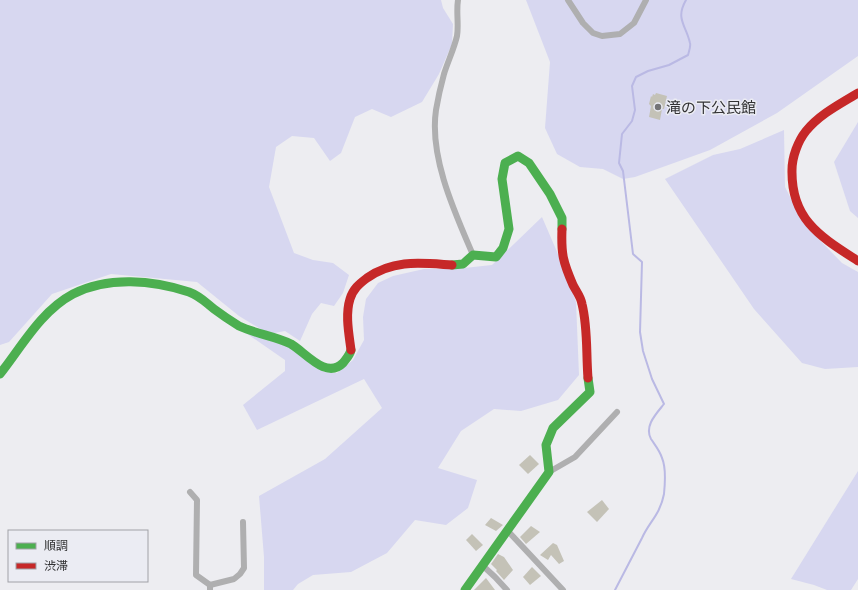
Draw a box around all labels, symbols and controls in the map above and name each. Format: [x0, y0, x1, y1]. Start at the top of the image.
place label: 滝の下公民館 [666, 98, 756, 117]
marker: 滝の下公民館 [653, 102, 663, 112]
legend [8, 530, 148, 582]
text: 順調 [44, 538, 68, 553]
text: 渋滞 [44, 558, 68, 573]

